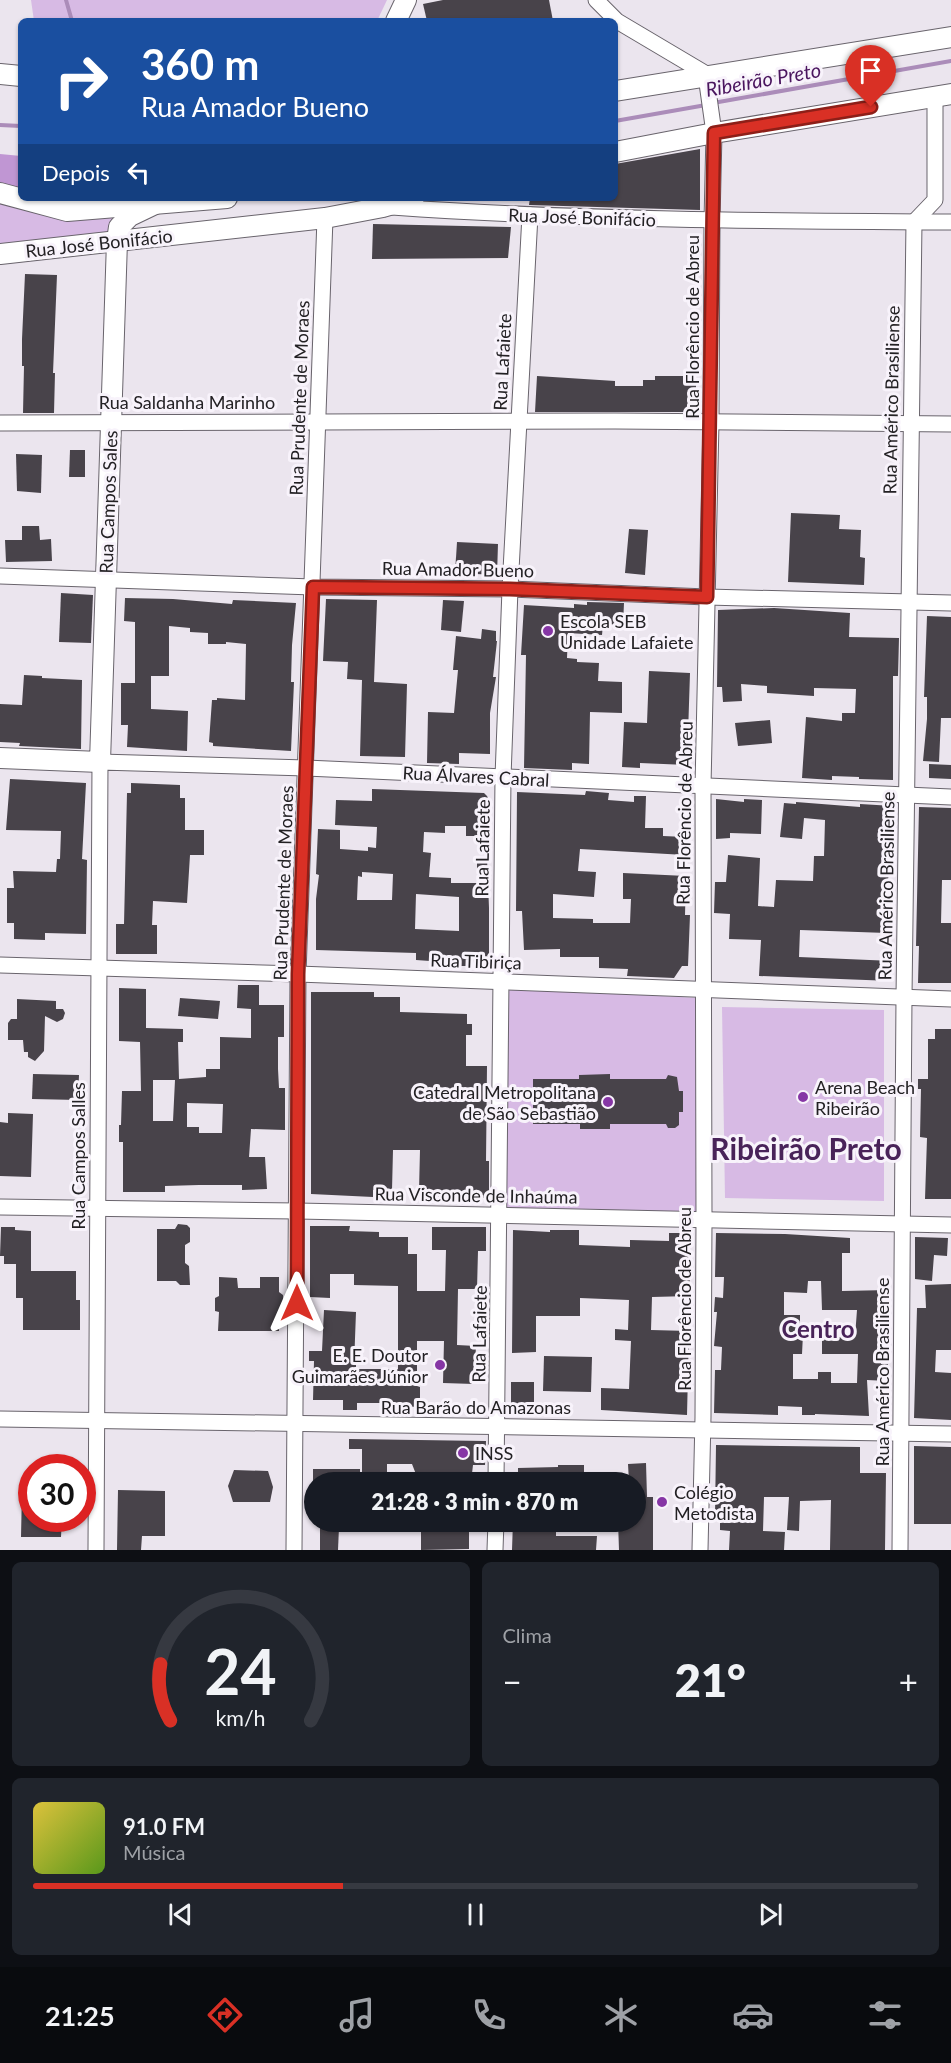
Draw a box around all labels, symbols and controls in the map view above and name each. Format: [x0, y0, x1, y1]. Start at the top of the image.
text: 360 m [141, 39, 259, 89]
icon: right [42, 42, 120, 120]
pin [845, 45, 896, 107]
icon: arrive [854, 54, 887, 87]
water label: Ribeirão Preto [703, 57, 823, 101]
text: Rua Amador Bueno [141, 90, 369, 123]
icon: left [122, 156, 155, 189]
text: Depois [42, 159, 110, 186]
street label: Rua José Bonifácio [508, 203, 656, 231]
street label: Rua José Bonifácio [24, 224, 174, 262]
street label: Rua Florêncio de Abreu [681, 235, 703, 419]
street label: Rua Prudente de Moraes [285, 300, 313, 496]
street label: Rua Américo Brasiliense [878, 305, 904, 495]
street label: Rua Lafaiete [488, 313, 516, 411]
street label: Rua Saldanha Marinho [99, 391, 275, 413]
street label: Rua Campos Sales [95, 430, 121, 574]
street label: Rua Amador Bueno [382, 557, 534, 581]
place label: Escola SEB Unidade Lafaiete [560, 610, 693, 653]
marker: Escola SEB Unidade Lafaiete [541, 624, 555, 638]
street label: Rua Florêncio de Abreu [671, 721, 697, 905]
street label: Rua Álvares Cabral [402, 761, 550, 791]
street label: Rua Prudente de Moraes [269, 785, 297, 981]
street label: Rua Américo Brasiliense [873, 791, 899, 981]
street label: Rua Lafaiete [470, 799, 494, 897]
street label: Rua Tibiriça [430, 948, 522, 974]
place label: Arena Beach Ribeirão [815, 1076, 915, 1119]
place label: Catedral Metropolitana de São Sebastião [413, 1081, 596, 1124]
street label: Rua Campos Salles [67, 1082, 89, 1230]
marker: Arena Beach Ribeirão [796, 1090, 810, 1104]
marker: Catedral Metropolitana de São Sebastião [601, 1095, 615, 1109]
district label: Ribeirão Preto [710, 1130, 902, 1166]
street label: Rua Visconde de Inhaúma [374, 1182, 578, 1208]
street label: Rua Florêncio de Abreu [673, 1207, 695, 1391]
position arrow [265, 1271, 329, 1335]
street label: Rua Américo Brasiliense [871, 1278, 893, 1466]
street label: Rua Lafaiete [467, 1285, 491, 1383]
district label: Centro [781, 1314, 855, 1343]
place label: E. E. Doutor Guimarães Júnior [292, 1344, 428, 1387]
marker: E. E. Doutor Guimarães Júnior [433, 1358, 447, 1372]
street label: Rua Barão do Amazonas [381, 1396, 571, 1418]
place label: INSS [475, 1442, 513, 1464]
marker: INSS [456, 1446, 470, 1460]
speed limit sign: 30 [18, 1454, 96, 1532]
place label: Colégio Metodista [674, 1481, 754, 1524]
text: 21:28 · 3 min · 870 m [372, 1488, 578, 1515]
marker: Colégio Metodista [655, 1495, 669, 1509]
text: Clima [503, 1623, 552, 1647]
text: 24 [205, 1633, 277, 1708]
text: 21° [675, 1653, 746, 1707]
text: − [503, 1661, 522, 1701]
text: + [899, 1661, 918, 1701]
text: km/h [216, 1705, 266, 1731]
text: 91.0 FM [123, 1813, 205, 1840]
text: Música [123, 1840, 186, 1864]
icon: previous [164, 1898, 197, 1931]
icon: pause [459, 1898, 492, 1931]
icon: next [754, 1898, 787, 1931]
icon: directions [204, 1994, 246, 2036]
icon: music [336, 1994, 378, 2036]
icon: phone [468, 1994, 510, 2036]
icon: climate [600, 1994, 642, 2036]
icon: car [732, 1994, 774, 2036]
icon: filters [864, 1994, 906, 2036]
text: 21:25 [45, 1999, 115, 2032]

